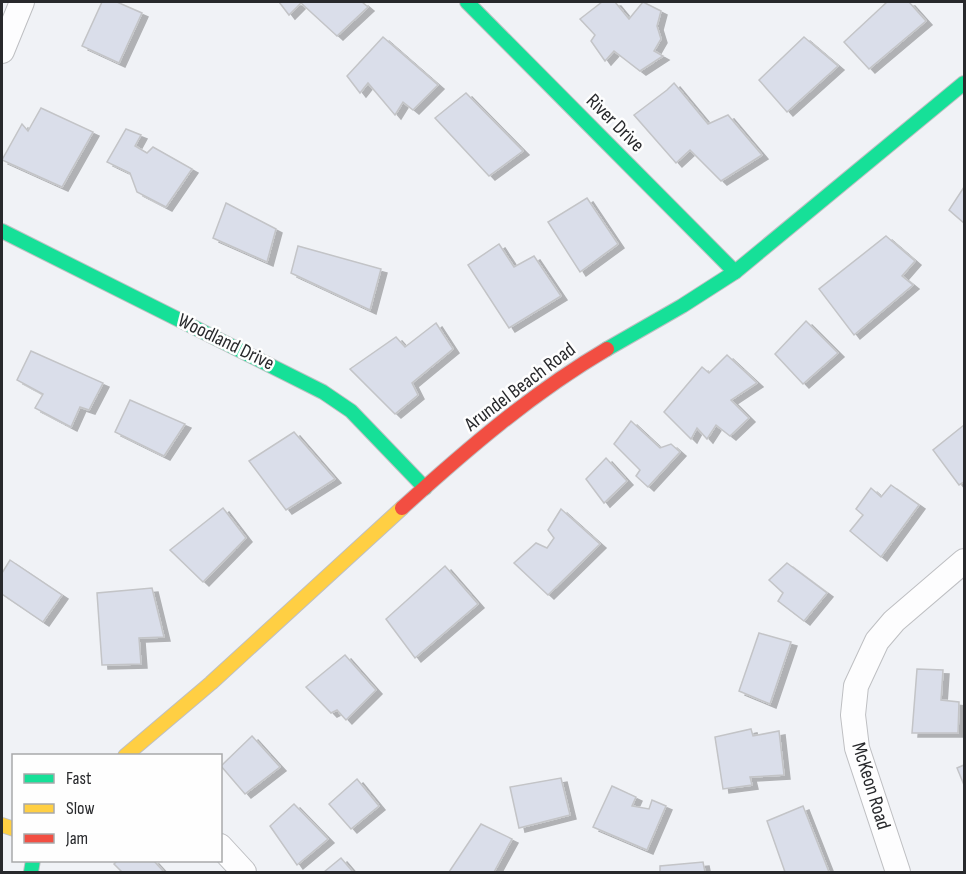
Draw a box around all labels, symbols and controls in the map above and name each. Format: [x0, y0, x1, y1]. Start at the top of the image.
street label: River Drive [581, 89, 649, 157]
street label: Woodland Drive [174, 308, 278, 376]
street label: Arundel Beach Road [459, 338, 580, 437]
street label: McKeon Road [846, 739, 896, 833]
legend [12, 754, 222, 862]
text: Fast [66, 768, 92, 789]
text: Slow [66, 798, 95, 819]
text: Jam [65, 828, 88, 849]

